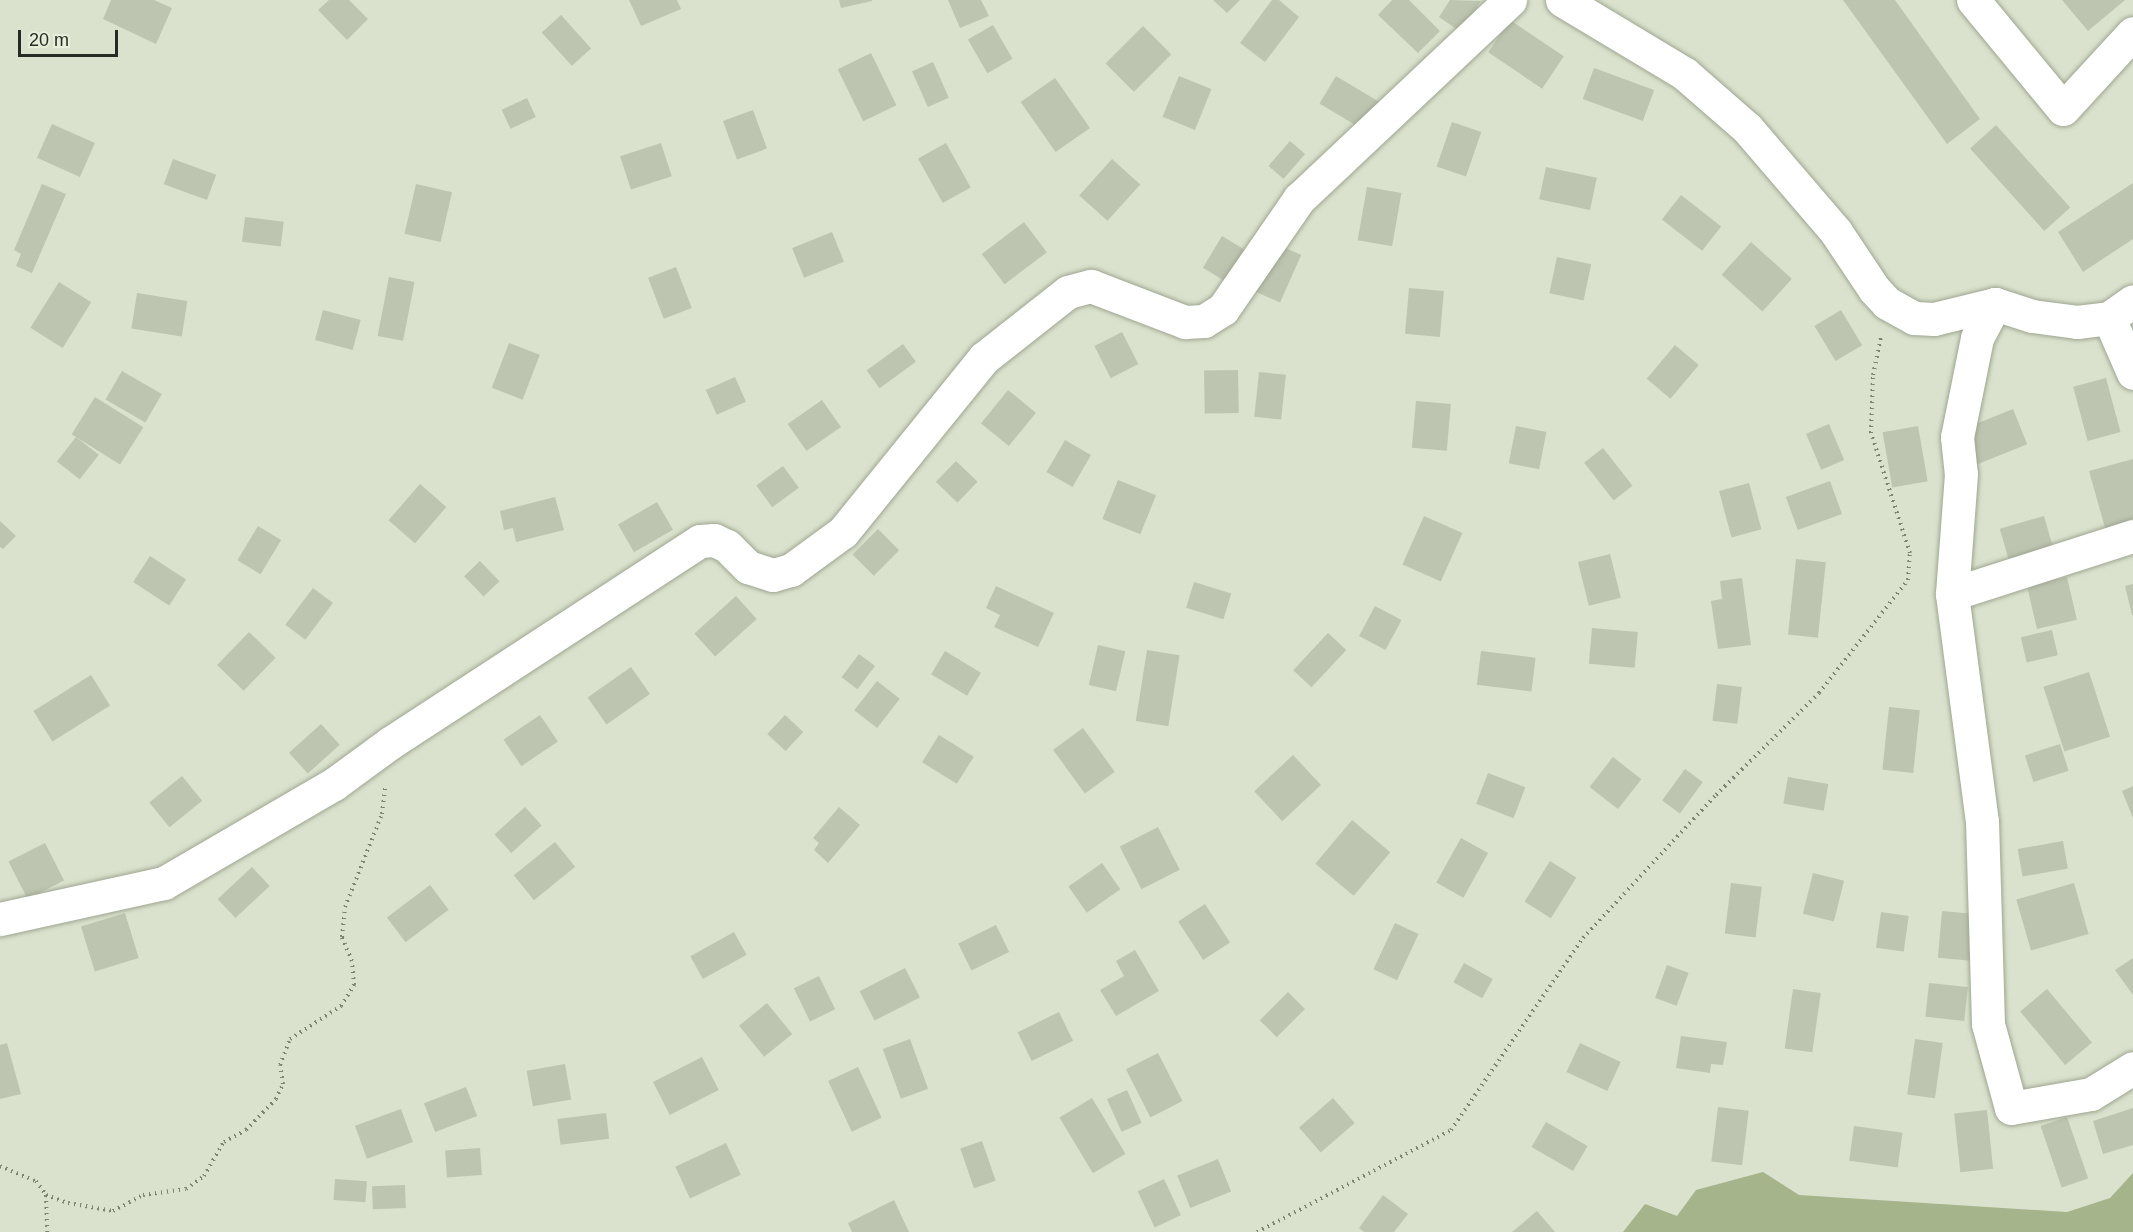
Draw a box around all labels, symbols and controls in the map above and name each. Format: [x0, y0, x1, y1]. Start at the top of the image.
scale bar [21, 18, 122, 56]
text: 20 m [29, 30, 69, 50]

